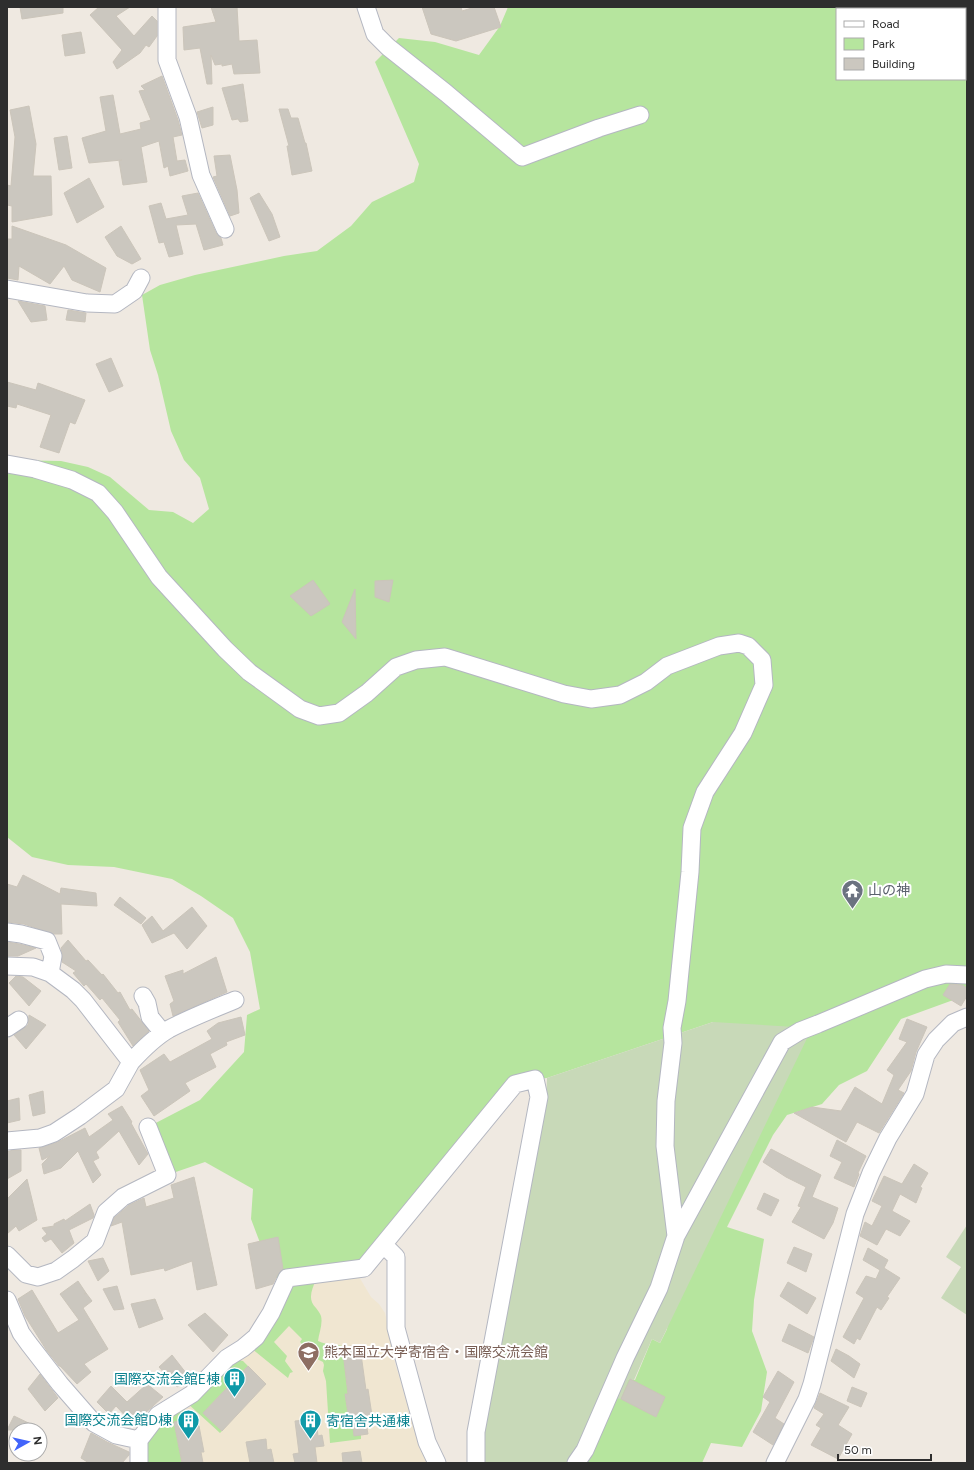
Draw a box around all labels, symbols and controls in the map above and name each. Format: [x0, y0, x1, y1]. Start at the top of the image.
legend [836, 8, 966, 80]
text: Road [872, 17, 900, 31]
text: Park [872, 37, 895, 51]
text: Building [872, 57, 915, 71]
temple icon: 山の神 [840, 877, 866, 910]
place label: 山の神 [868, 882, 910, 899]
school or university icon: 熊本国立大学寄宿舎・国際交流会館 [296, 1339, 322, 1372]
place label: 熊本国立大学寄宿舎・国際交流会館 [324, 1344, 548, 1361]
building icon: 国際交流会館E棟 [222, 1366, 248, 1399]
place label: 国際交流会館E棟 [114, 1371, 220, 1388]
building icon: 国際交流会館D棟 [175, 1407, 201, 1440]
building icon: 寄宿舎共通棟 [297, 1408, 323, 1441]
place label: 国際交流会館D棟 [64, 1412, 172, 1429]
place label: 寄宿舎共通棟 [326, 1413, 410, 1430]
north arrow [8, 1422, 48, 1462]
text: N [30, 1436, 44, 1446]
scale bar [838, 1436, 931, 1462]
text: 50 m [844, 1443, 872, 1457]

